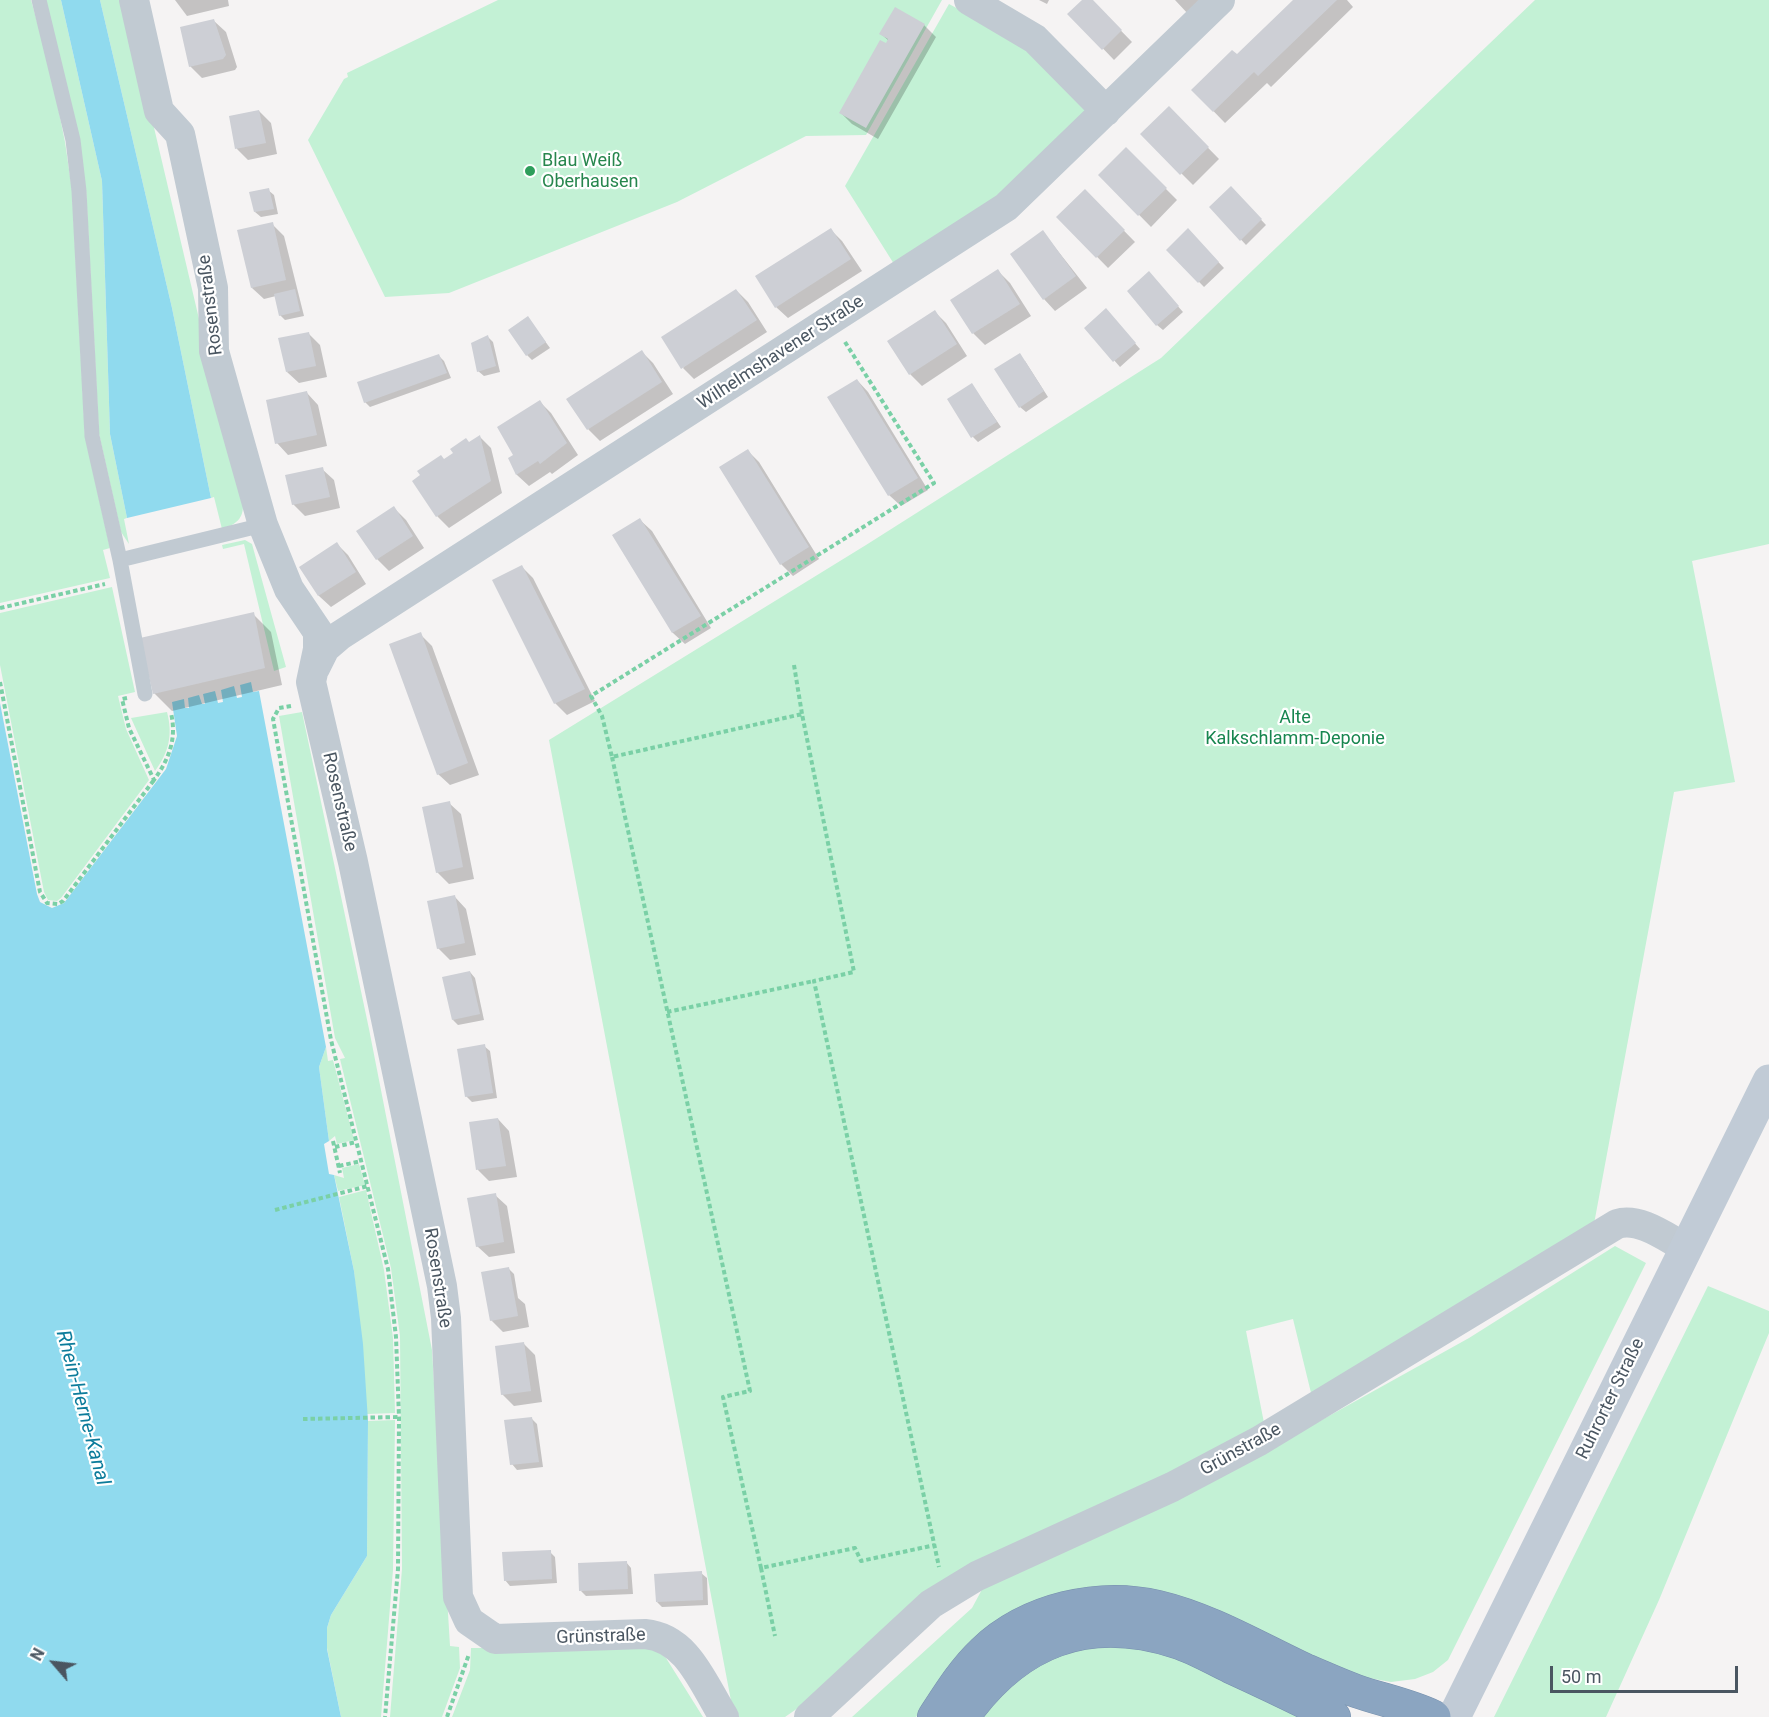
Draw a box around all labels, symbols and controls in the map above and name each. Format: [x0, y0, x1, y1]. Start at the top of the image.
place label: Blau Weiß Oberhausen [542, 150, 639, 192]
marker: Blau Weiß Oberhausen [523, 164, 537, 178]
street label: Rosenstraße [194, 254, 228, 356]
street label: Wilhelmshavener Straße [694, 291, 868, 415]
park label: Alte Kalkschlamm-Deponie [1205, 707, 1385, 750]
street label: Rosenstraße [317, 750, 361, 854]
street label: Rosenstraße [418, 1226, 456, 1330]
water label: Rhein-Herne-Kanal [50, 1328, 114, 1488]
street label: Ruhrorter Straße [1572, 1335, 1650, 1463]
street label: Grünstraße [1197, 1419, 1285, 1481]
street label: Grünstraße [556, 1625, 646, 1649]
north arrow [24, 1633, 84, 1693]
text: N [27, 1645, 49, 1664]
scale bar [1553, 1654, 1740, 1692]
text: 50 m [1561, 1666, 1601, 1687]

